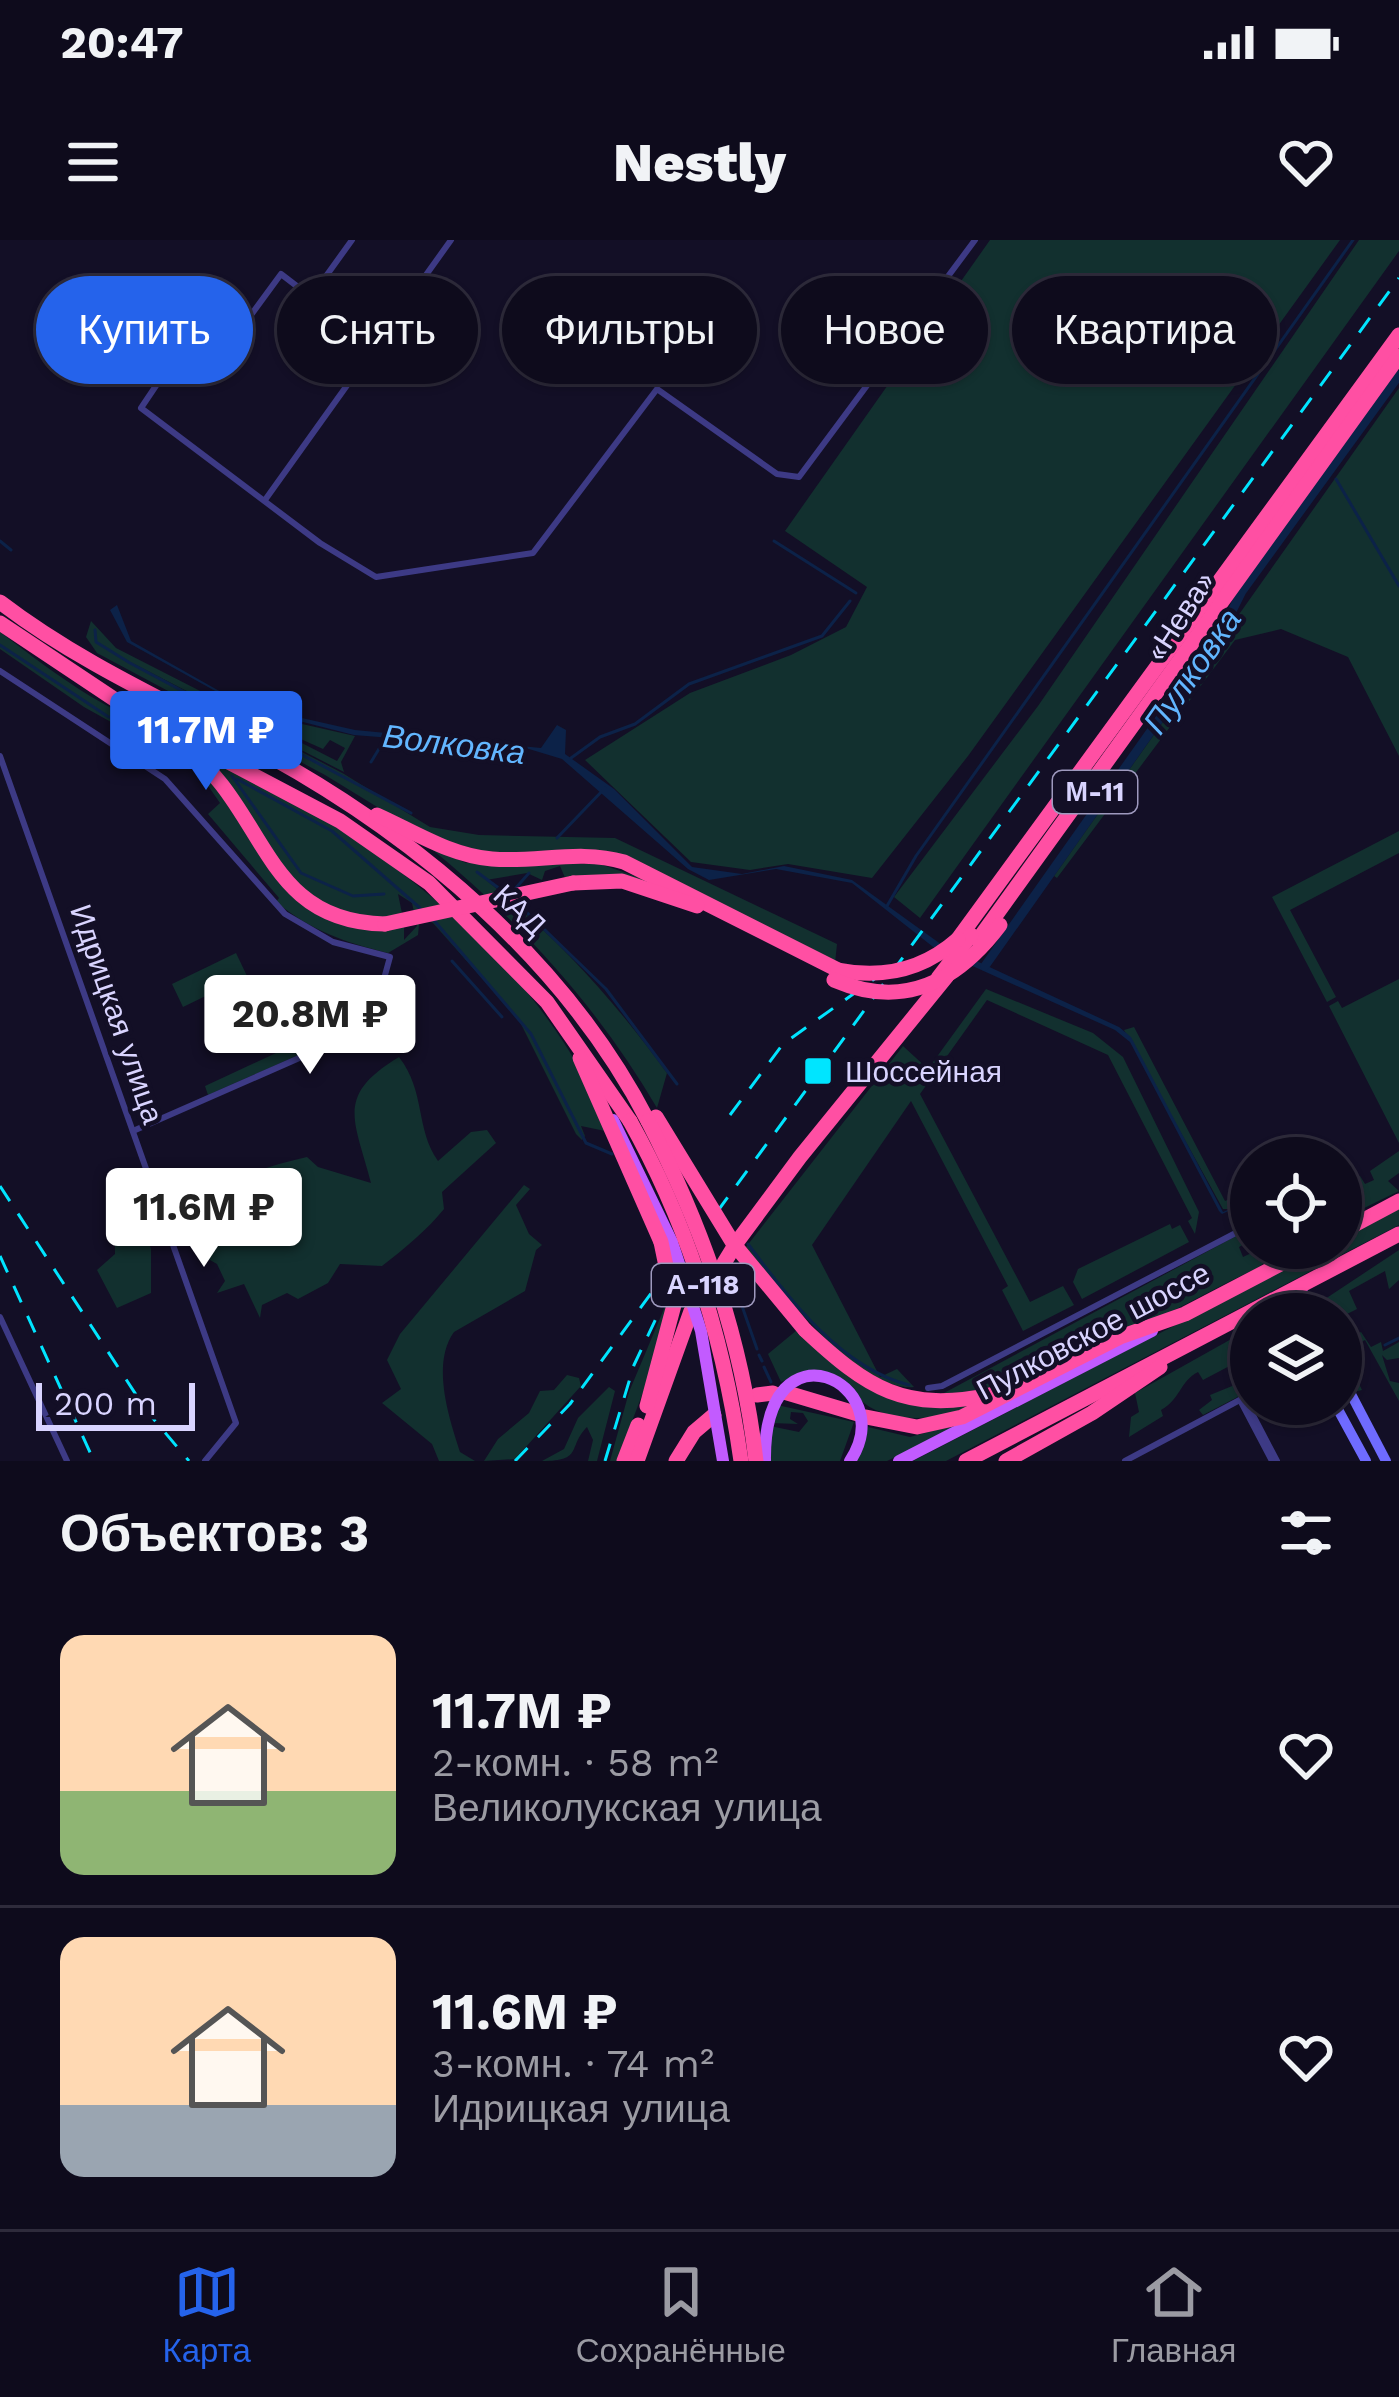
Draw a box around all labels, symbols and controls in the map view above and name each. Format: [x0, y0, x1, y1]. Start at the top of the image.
text: 20:47 [60, 16, 184, 69]
icon: menu [60, 129, 126, 195]
icon: heart [1273, 129, 1339, 195]
text: Nestly [613, 131, 786, 194]
chip: Купить [36, 276, 253, 384]
chip: Снять [277, 276, 478, 384]
chip: Фильтры [502, 276, 757, 384]
chip: Новое [781, 276, 988, 384]
chip: Квартира [1012, 276, 1277, 384]
street label: «Нева» [1138, 564, 1222, 668]
water label: Пулковка [1135, 601, 1249, 741]
pin: 11.7M ₽ [95, 691, 317, 793]
text: 11.7M ₽ [137, 707, 275, 752]
water label: Волковка [380, 716, 528, 772]
road number: М-11 [1053, 771, 1137, 813]
street label: КАД [487, 877, 553, 943]
street label: Идрицкая улица [63, 900, 171, 1128]
pin: 20.8M ₽ [199, 975, 421, 1077]
text: 20.8M ₽ [231, 991, 389, 1036]
place label: Шоссейная [845, 1054, 1002, 1089]
marker: Шоссейная [802, 1055, 834, 1087]
map controls [1230, 1137, 1362, 1425]
button: locate [1230, 1137, 1362, 1269]
pin: 11.6M ₽ [93, 1168, 315, 1270]
text: 11.6M ₽ [133, 1184, 275, 1229]
street label: Пулковское шоссе [971, 1255, 1215, 1407]
road number: А-118 [652, 1264, 754, 1306]
button: layers [1230, 1293, 1362, 1425]
scale bar [36, 1377, 195, 1430]
text: 200 m [54, 1384, 157, 1423]
icon: filters [1273, 1500, 1339, 1566]
text: Объектов: 3 [60, 1504, 369, 1563]
text: 11.7M ₽ [432, 1681, 612, 1740]
icon: home [156, 1683, 300, 1827]
icon: heart [1273, 1722, 1339, 1788]
text: 2-комн. · 58 m² [432, 1740, 719, 1785]
text: Великолукская улица [432, 1785, 822, 1830]
text: 11.6M ₽ [432, 1982, 618, 2041]
icon: home [156, 1985, 300, 2129]
icon: heart [1273, 2024, 1339, 2090]
text: 3-комн. · 74 m² [432, 2041, 714, 2086]
text: Идрицкая улица [432, 2086, 730, 2131]
tab: Карта [162, 2259, 251, 2370]
tab: Сохранённые [576, 2259, 786, 2370]
tab: Главная [1111, 2259, 1237, 2370]

